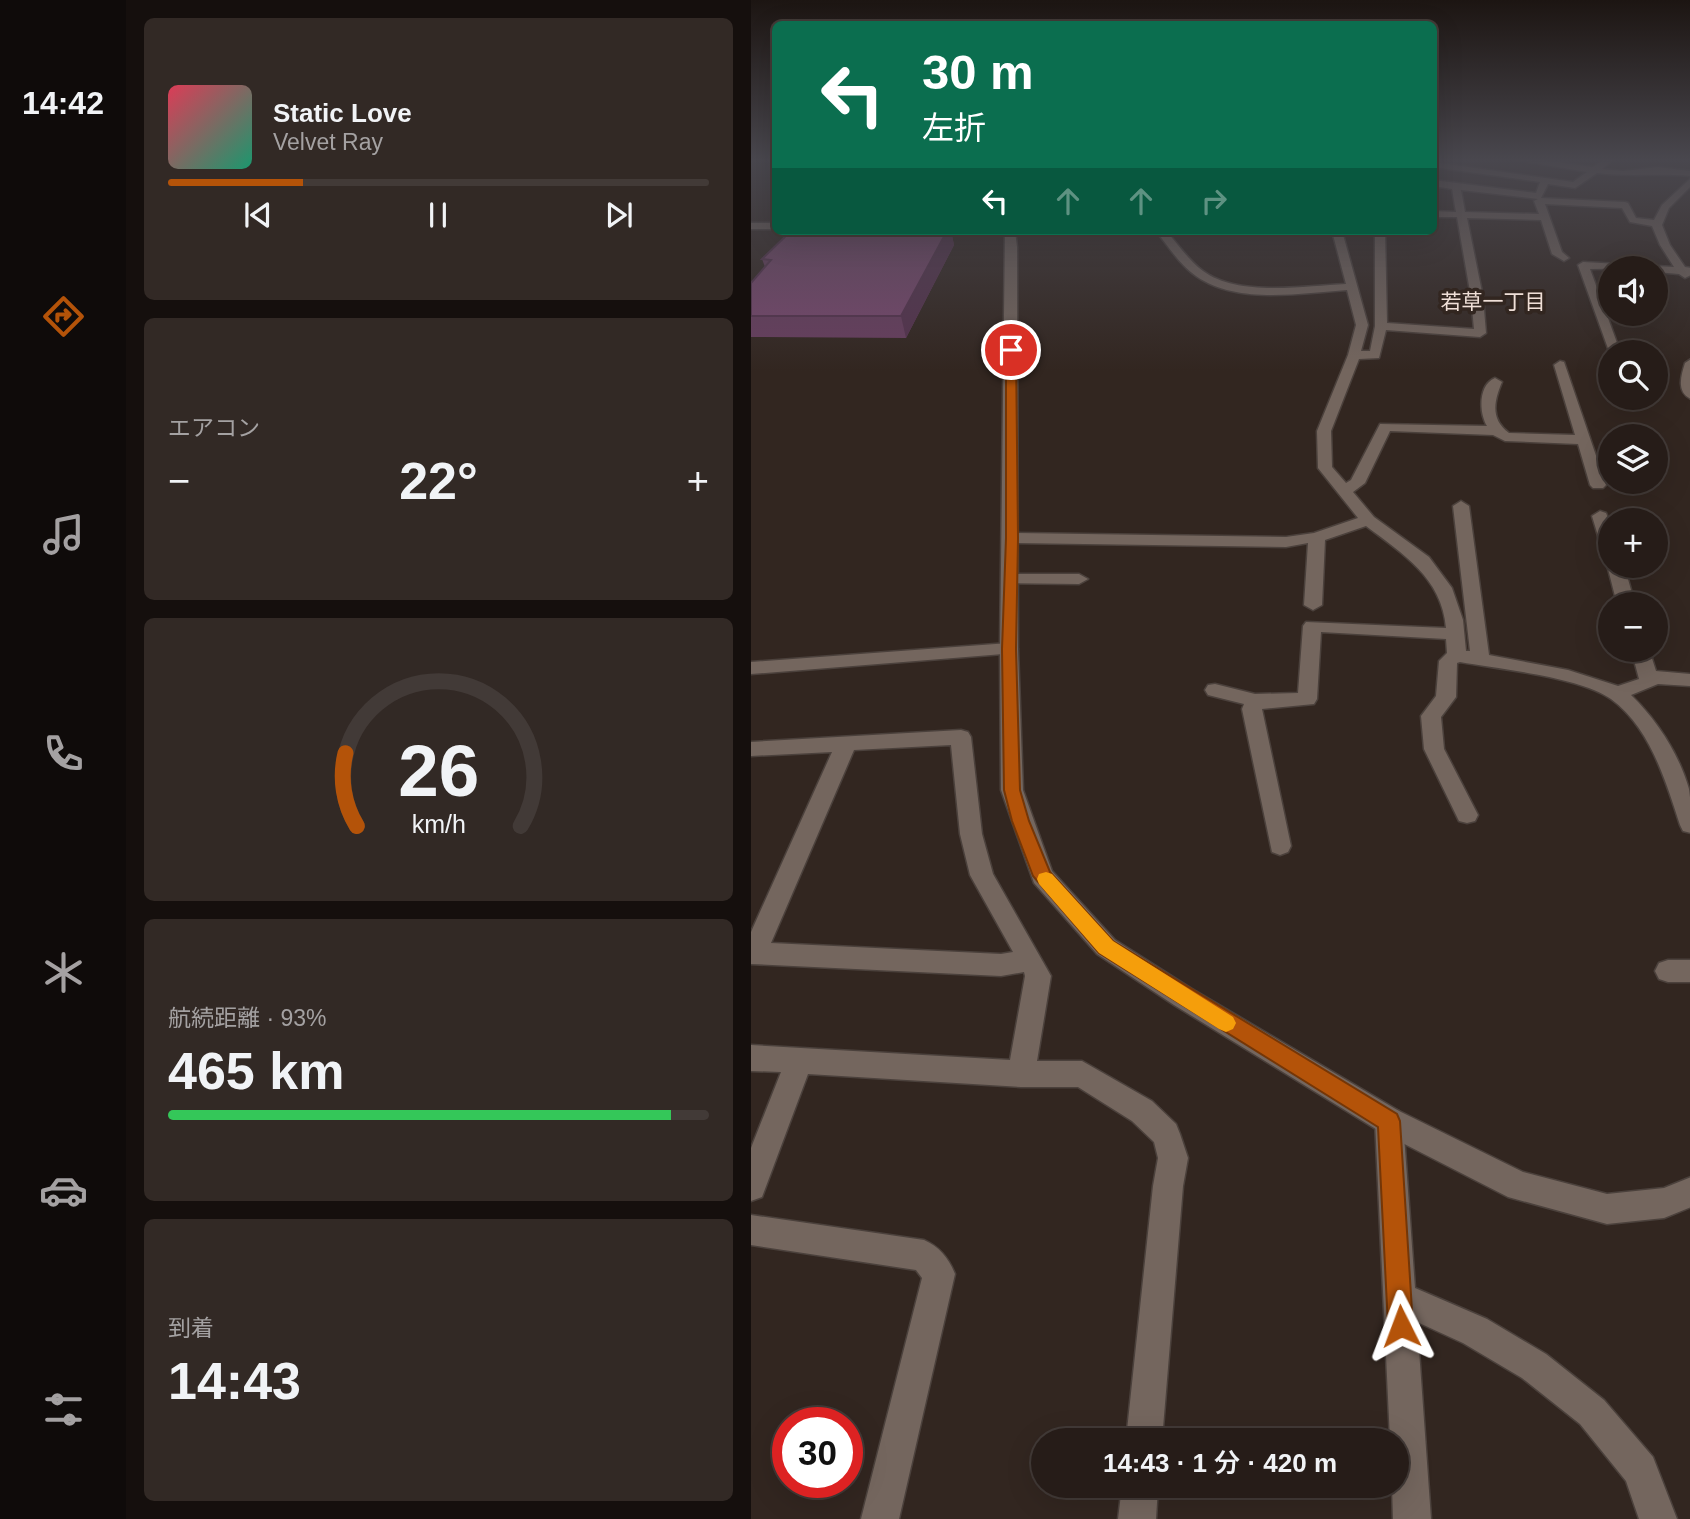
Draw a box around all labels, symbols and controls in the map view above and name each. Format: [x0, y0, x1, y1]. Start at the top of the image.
text: 30 m [922, 45, 1034, 99]
icon: left [807, 49, 898, 140]
text: 14:42 [22, 85, 104, 121]
text: Static Love [273, 98, 412, 128]
text: 左折 [922, 110, 986, 146]
text: Velvet Ray [273, 129, 383, 155]
icon: left [976, 182, 1014, 220]
icon: ahead [1049, 182, 1087, 220]
icon: ahead [1122, 182, 1160, 220]
icon: right [1195, 182, 1233, 220]
icon: previous [239, 196, 277, 234]
icon: pause [419, 196, 457, 234]
icon: next [600, 196, 638, 234]
map controls [1598, 256, 1668, 662]
button: sound [1598, 256, 1668, 326]
district label: 若草一丁目 [1441, 290, 1546, 313]
icon: directions [39, 292, 88, 341]
pin [981, 320, 1041, 380]
icon: arrive [992, 331, 1030, 369]
button: search [1598, 340, 1668, 410]
text: エアコン [168, 415, 260, 441]
button: layers [1598, 424, 1668, 494]
text: 22° [399, 452, 478, 510]
text: − [168, 460, 190, 502]
text: + [687, 460, 709, 502]
button: + [1598, 508, 1668, 578]
icon: music [39, 510, 88, 559]
button: − [1598, 592, 1668, 662]
icon: phone [39, 729, 88, 778]
text: 26 [398, 730, 479, 811]
text: km/h [411, 809, 466, 837]
icon: climate [39, 948, 88, 997]
text: 航続距離 · 93% [168, 1005, 326, 1031]
text: 465 km [168, 1042, 344, 1100]
icon: car [39, 1166, 88, 1215]
position arrow [1364, 1289, 1438, 1363]
text: 到着 [168, 1315, 214, 1341]
text: 14:43 [168, 1352, 301, 1410]
icon: filters [39, 1385, 88, 1434]
speed limit sign: 30 [772, 1407, 863, 1498]
text: 14:43 · 1 分 · 420 m [1103, 1448, 1337, 1478]

